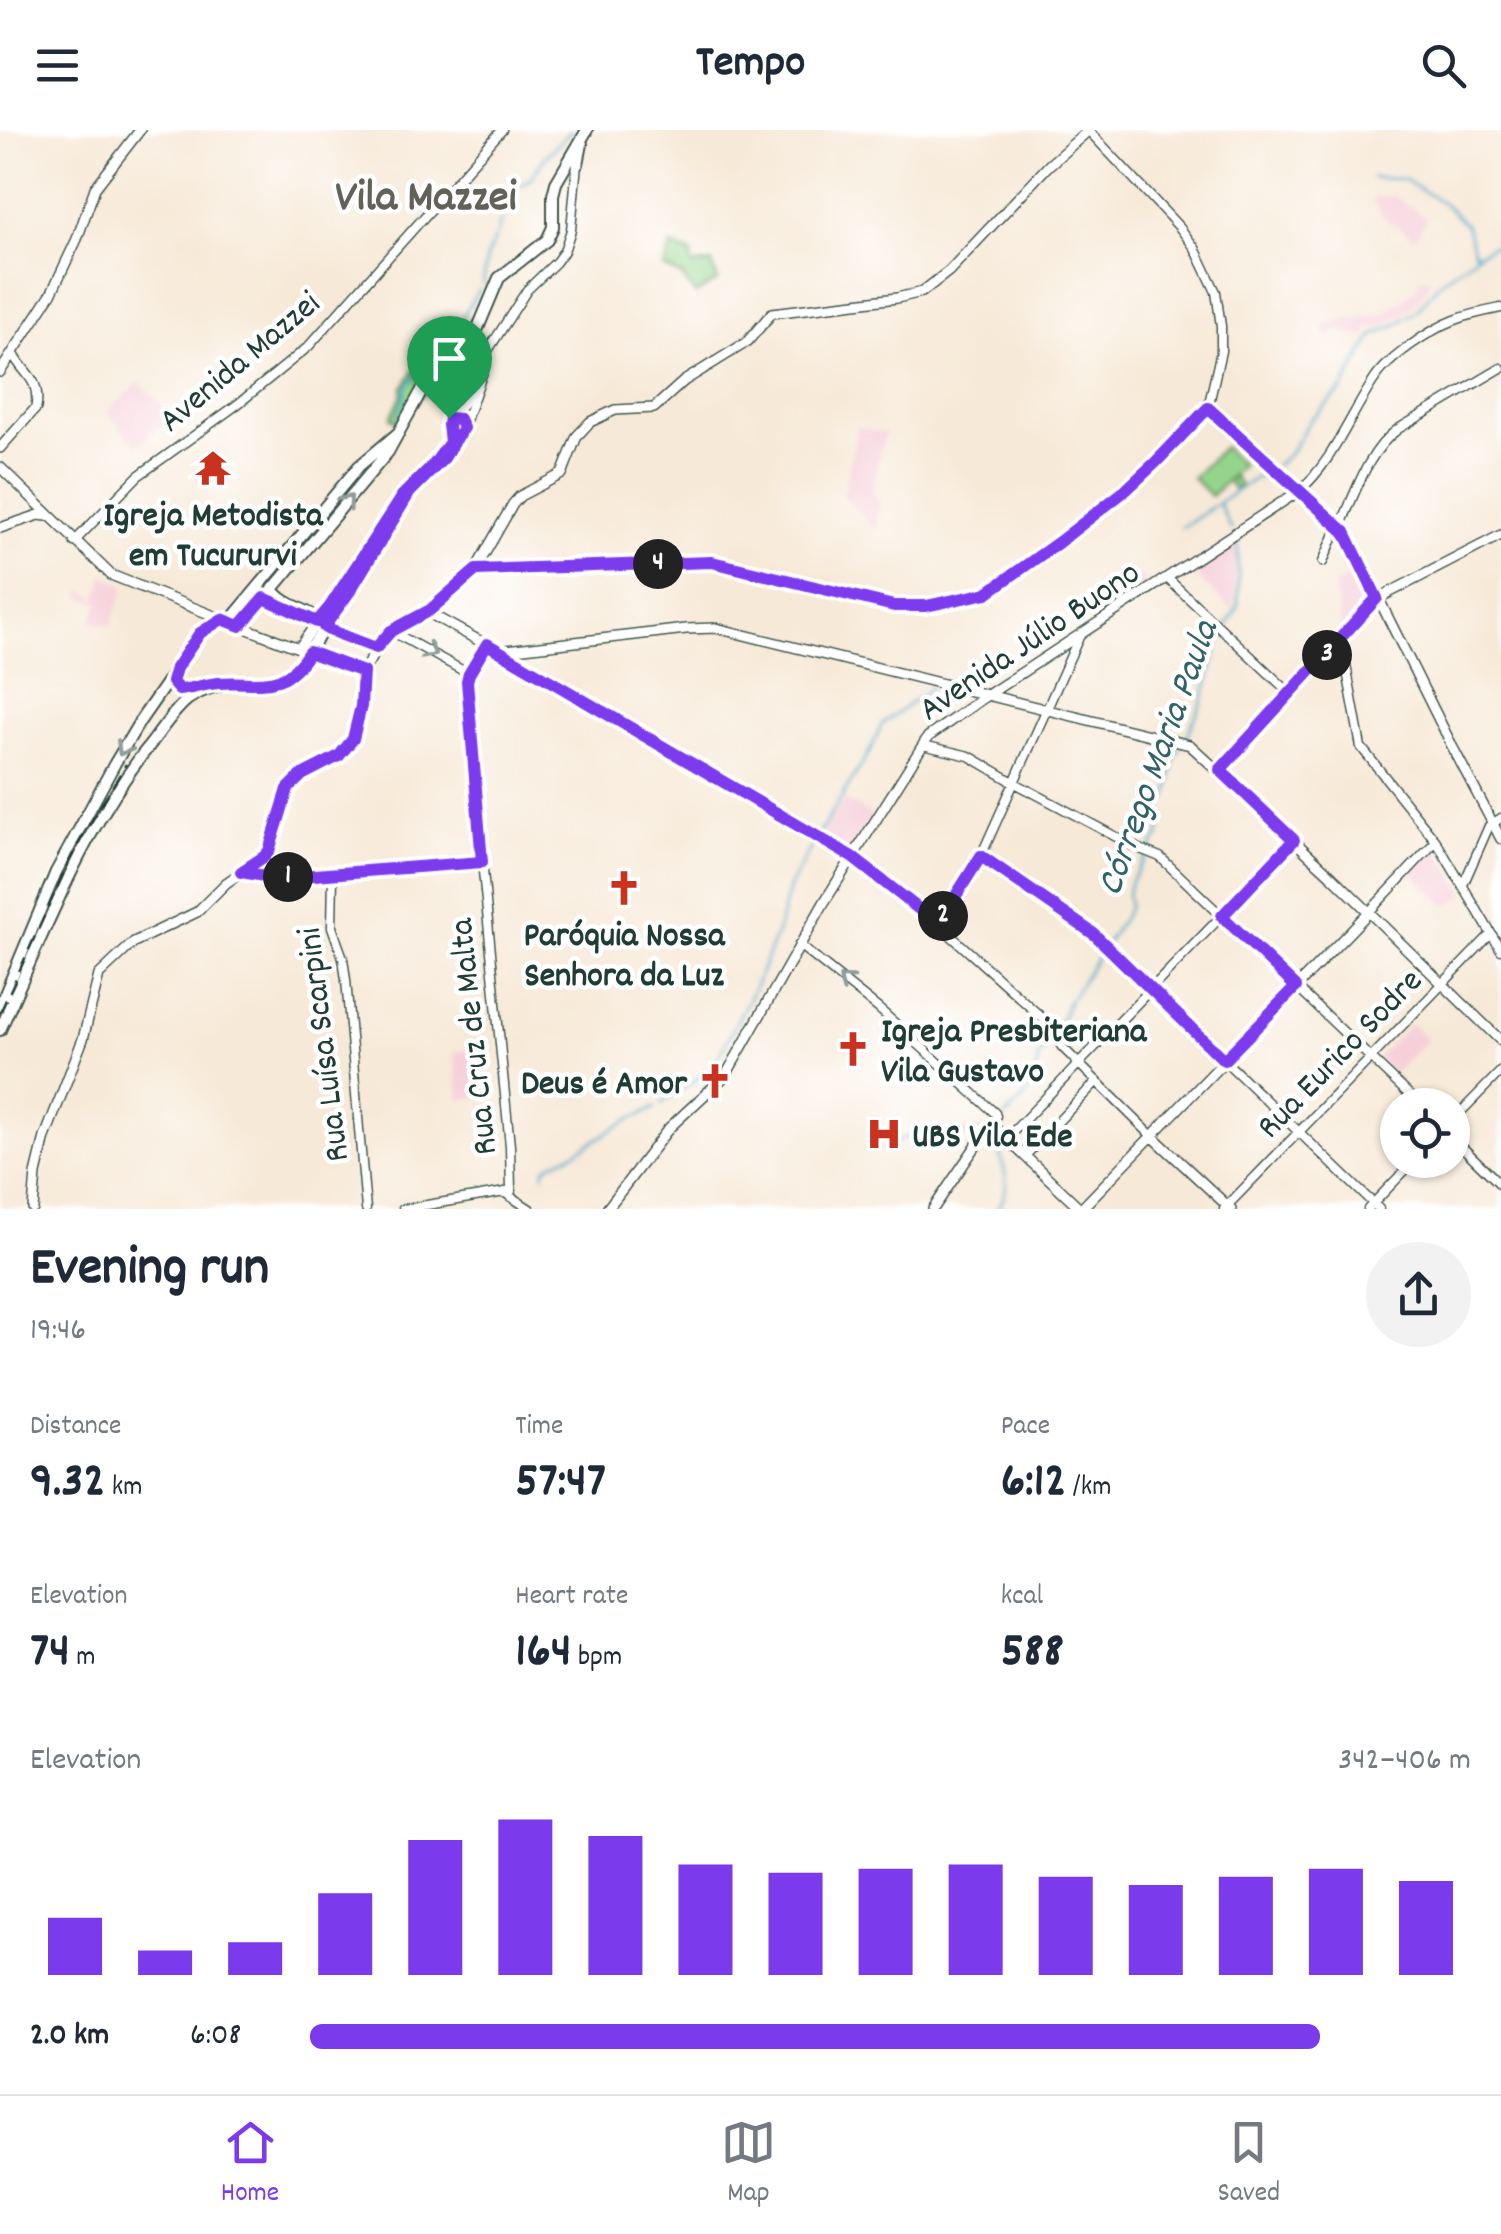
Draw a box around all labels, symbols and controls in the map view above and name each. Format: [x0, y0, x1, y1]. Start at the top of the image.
text: Tempo [696, 33, 805, 97]
icon: menu [30, 38, 85, 93]
icon: search [1416, 38, 1471, 93]
district label: Vila Mazzei [335, 168, 517, 232]
street label: Avenida Mazzei [149, 281, 333, 447]
pin [407, 316, 492, 419]
icon: arrive [422, 331, 477, 386]
temple icon: Igreja Metodista em Tucururvi [194, 449, 232, 487]
place label: Igreja Metodista em Tucururvi [103, 493, 324, 583]
one-way arrow [336, 494, 354, 512]
pin: 4 [633, 539, 683, 589]
text: 4 [652, 544, 664, 584]
street label: Avenida Júlio Buono [910, 550, 1152, 736]
water label: Córrego Maria Paula [1085, 612, 1236, 904]
pin: 3 [1302, 630, 1352, 680]
text: 3 [1321, 635, 1333, 675]
one-way arrow [420, 640, 438, 660]
one-way arrow [116, 738, 135, 756]
pin: 1 [263, 852, 313, 902]
text: 1 [285, 857, 291, 897]
church icon: Paróquia Nossa Senhora da Luz [605, 869, 643, 907]
pin: 2 [918, 891, 968, 941]
text: 2 [937, 896, 949, 936]
place label: Paróquia Nossa Senhora da Luz [523, 913, 726, 1003]
street label: Rua Cruz de Malta [439, 915, 513, 1157]
street label: Rua Luísa Scarpini [287, 924, 365, 1164]
street label: Rua Eurico Sodre [1247, 959, 1436, 1152]
one-way arrow [839, 975, 857, 993]
place label: Igreja Presbiteriana Vila Gustavo [881, 1009, 1148, 1099]
church icon: Igreja Presbiteriana Vila Gustavo [834, 1030, 872, 1068]
place label: Deus é Amor [521, 1061, 688, 1111]
church icon: Deus é Amor [696, 1062, 734, 1100]
map controls [1380, 1088, 1470, 1178]
button: locate [1380, 1088, 1470, 1178]
place label: UBS Vila Ede [912, 1114, 1073, 1164]
hospital icon: UBS Vila Ede [865, 1115, 903, 1153]
text: Evening run [30, 1232, 269, 1311]
button: share [1366, 1242, 1471, 1347]
text: 19:46 [30, 1309, 86, 1355]
text: Distance [30, 1408, 121, 1448]
text: Time [515, 1408, 563, 1448]
text: Pace [1001, 1408, 1050, 1448]
text: 9.32 [30, 1448, 105, 1520]
text: 57:47 [515, 1448, 606, 1520]
text: 6:12 [1001, 1448, 1066, 1520]
text: km [105, 1469, 142, 1509]
text: /km [1066, 1469, 1111, 1509]
text: Elevation [30, 1578, 127, 1618]
text: Heart rate [515, 1578, 628, 1618]
text: kcal [1001, 1578, 1043, 1618]
text: 74 [30, 1618, 70, 1690]
text: 164 [515, 1618, 572, 1690]
text: 588 [1001, 1618, 1064, 1690]
text: m [70, 1639, 96, 1679]
text: bpm [572, 1639, 622, 1679]
text: Elevation [30, 1739, 141, 1785]
text: 342–406 m [1338, 1739, 1471, 1785]
text: 2.0 km [30, 2014, 109, 2060]
text: 6:08 [190, 2014, 241, 2060]
tab: Home [221, 2115, 279, 2215]
tab: Map [721, 2115, 776, 2215]
tab: Saved [1218, 2115, 1280, 2215]

